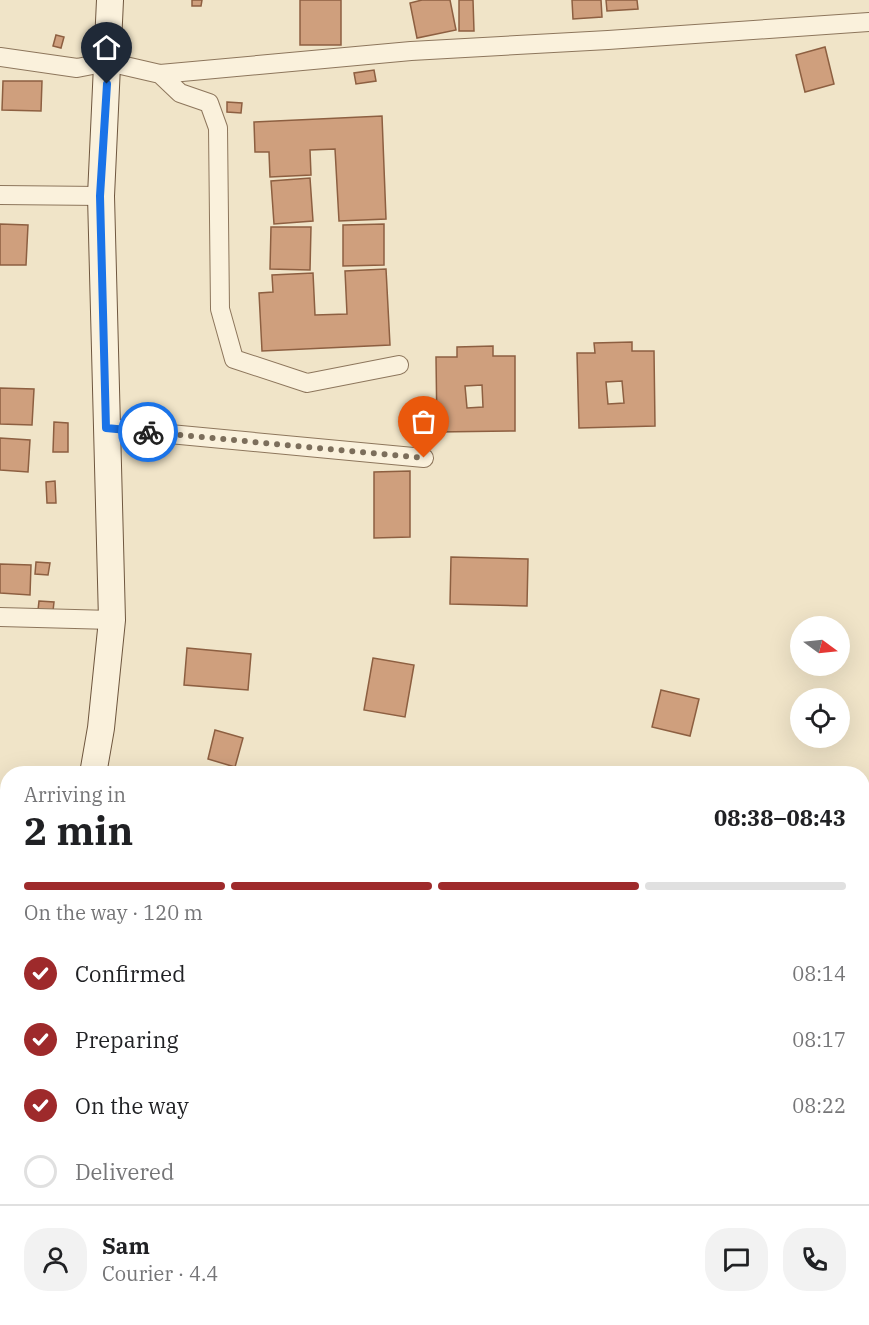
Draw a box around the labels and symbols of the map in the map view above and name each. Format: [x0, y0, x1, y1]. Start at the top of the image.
pin [81, 22, 132, 84]
pin [398, 396, 449, 458]
courier [118, 402, 178, 462]
north arrow [790, 616, 850, 676]

